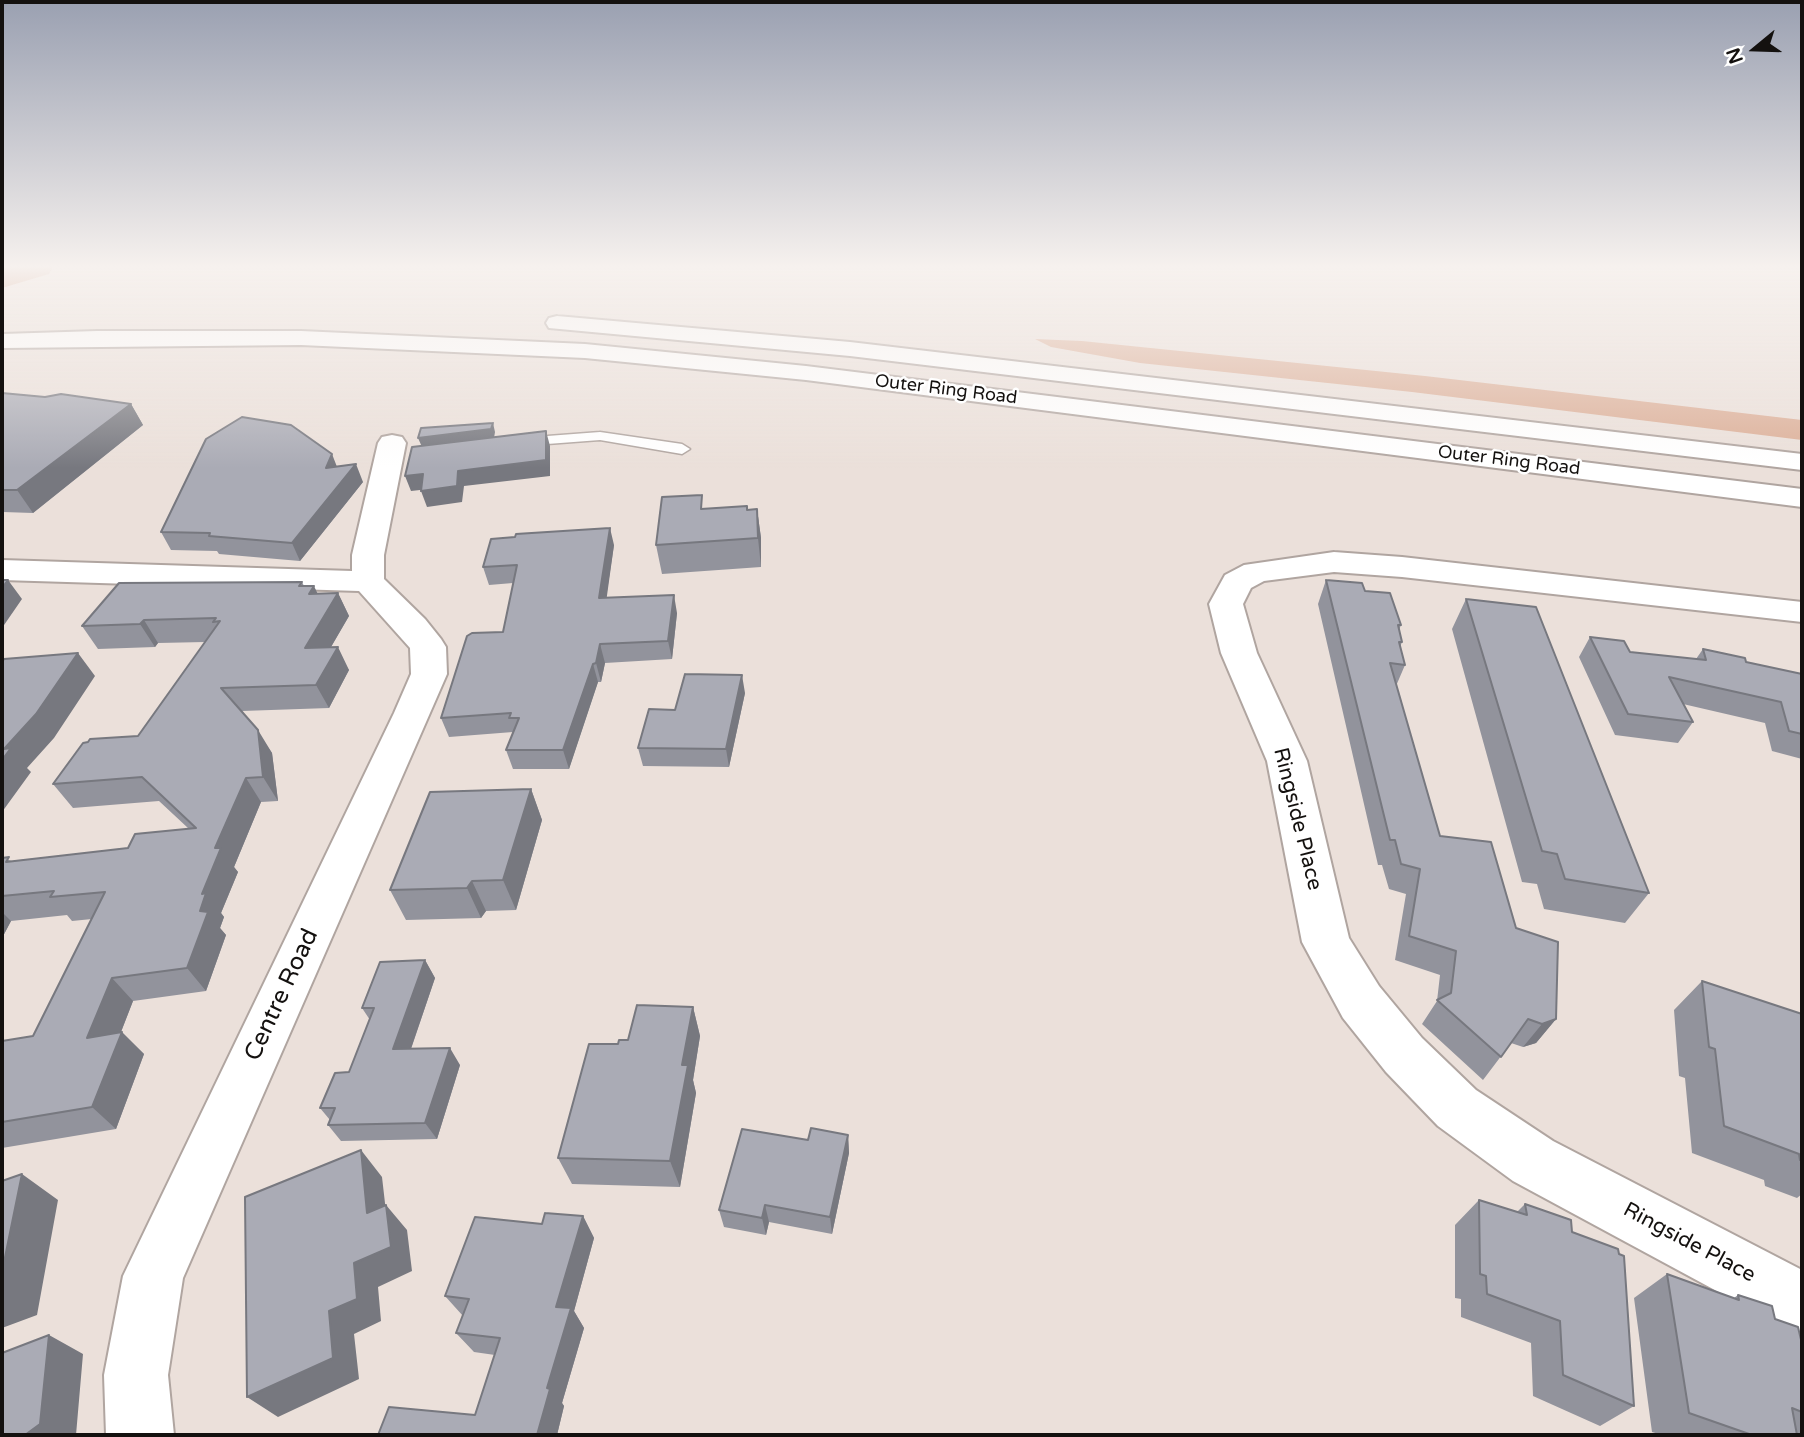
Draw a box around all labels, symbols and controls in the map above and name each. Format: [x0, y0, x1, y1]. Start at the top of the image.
north arrow [1720, 14, 1790, 84]
text: N [1722, 45, 1748, 67]
street label: Outer Ring Road [873, 371, 1019, 409]
street label: Outer Ring Road [1436, 442, 1582, 480]
street label: Ringside Place [1267, 745, 1327, 893]
street label: Centre Road [239, 924, 325, 1066]
street label: Ringside Place [1619, 1198, 1759, 1288]

